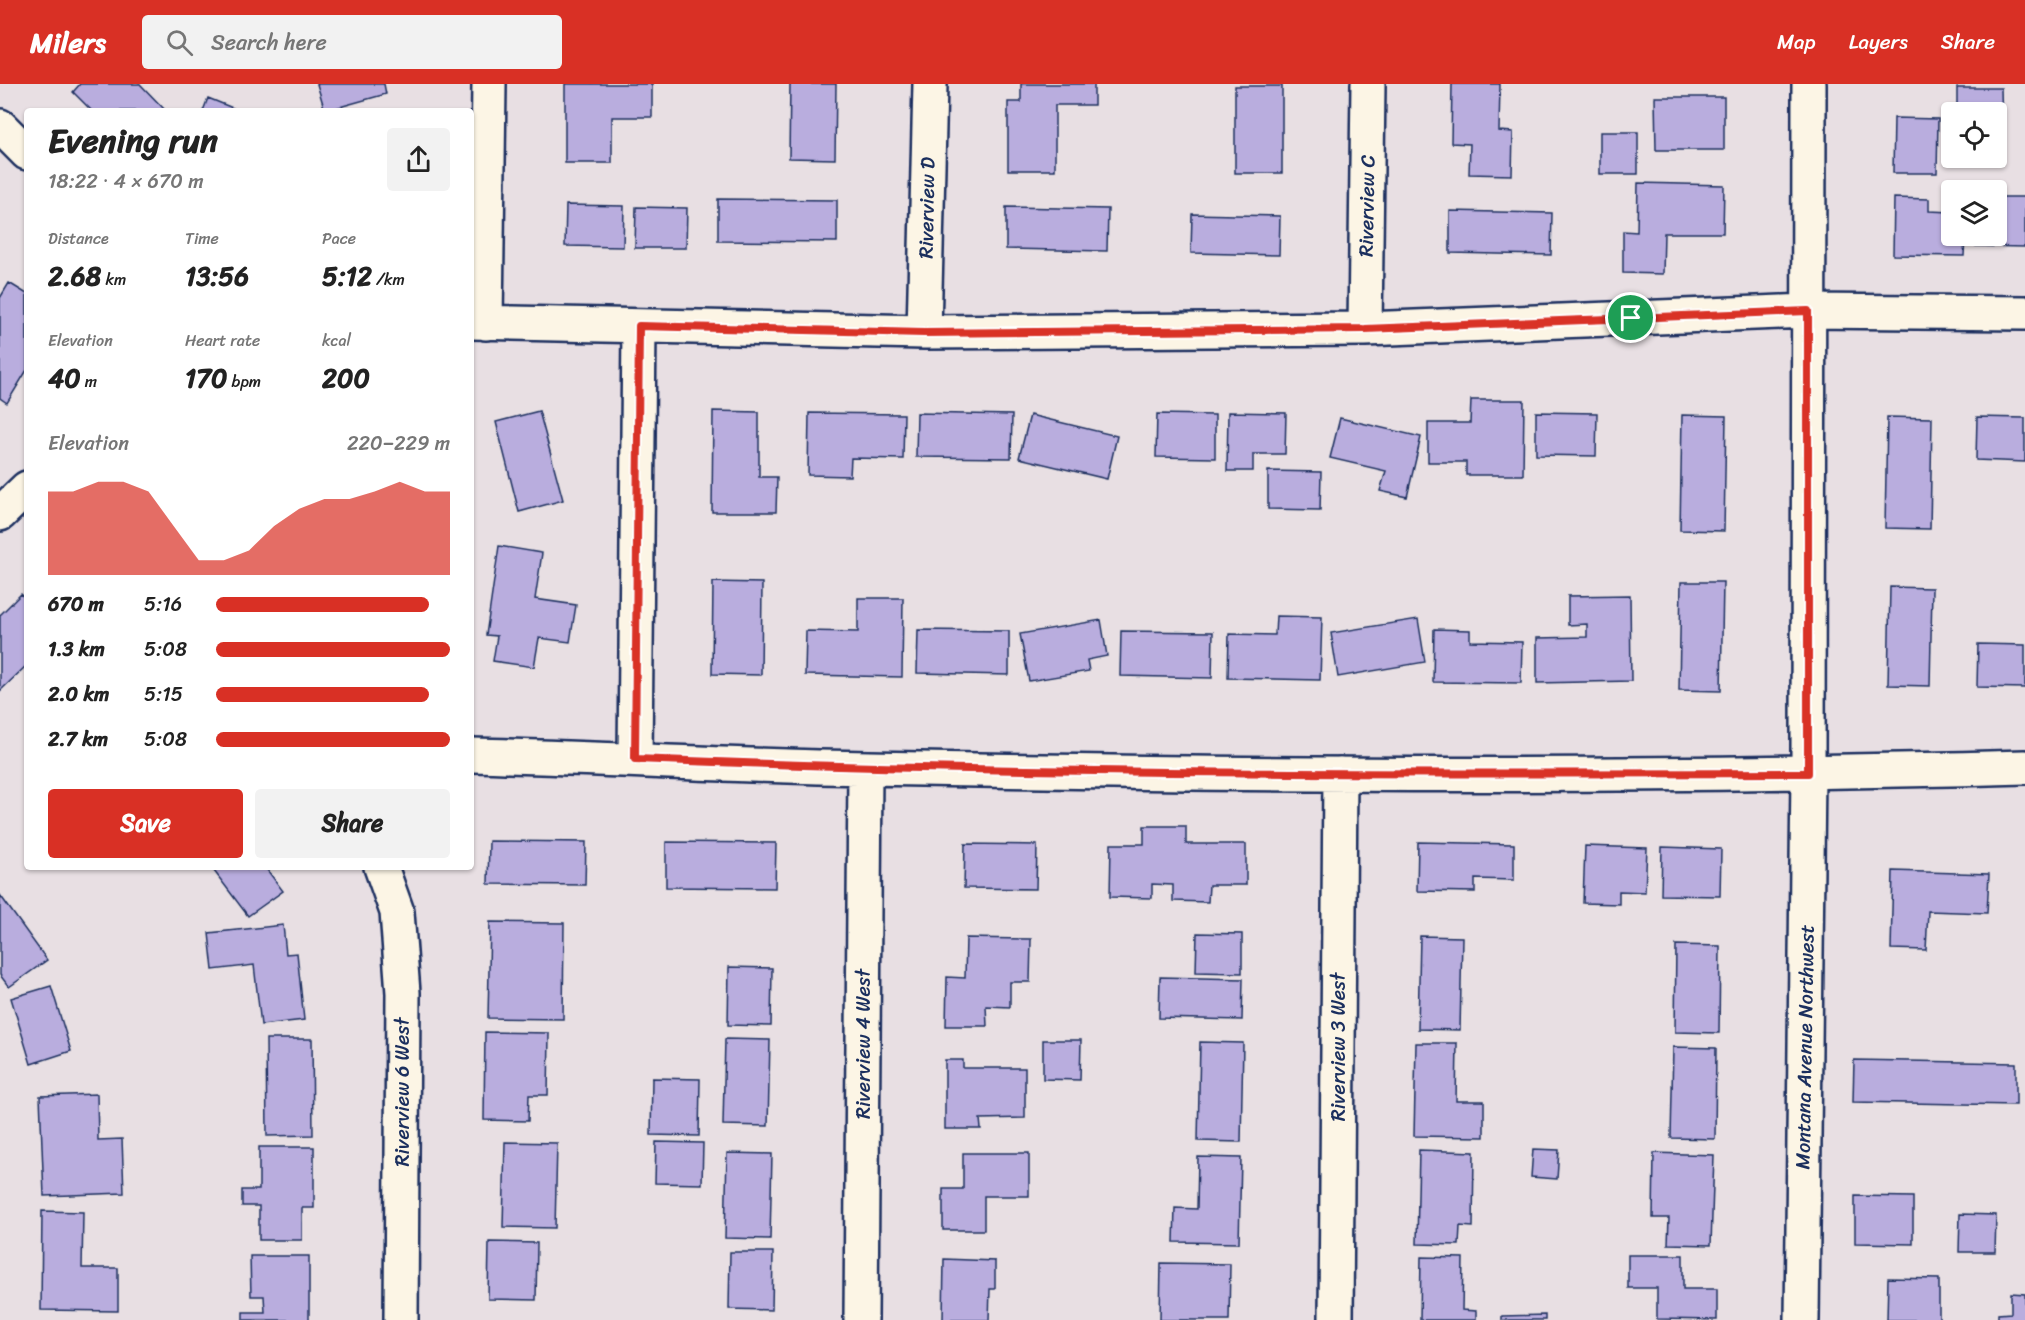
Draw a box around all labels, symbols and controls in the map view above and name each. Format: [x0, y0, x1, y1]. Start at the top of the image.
search box [142, 15, 562, 69]
text: Milers [30, 18, 106, 67]
text: Search here [211, 23, 327, 62]
text: Map [1777, 23, 1816, 61]
text: Layers [1849, 23, 1908, 61]
text: Share [1941, 23, 1995, 61]
icon: search [163, 26, 196, 59]
map controls [1941, 102, 2007, 246]
button: locate [1941, 102, 2007, 168]
text: Evening run [48, 112, 218, 170]
button: share [387, 128, 450, 191]
street label: Riverview C [1349, 154, 1385, 257]
street label: Riverview D [909, 157, 945, 259]
text: 18:22 · 4 × 670 m [48, 164, 204, 199]
button: layers [1941, 180, 2007, 246]
text: Distance [48, 224, 109, 253]
text: Time [185, 224, 219, 253]
text: Pace [322, 224, 356, 253]
text: 2.68 [48, 253, 101, 299]
text: 13:56 [185, 253, 249, 299]
text: 5:12 [322, 253, 372, 299]
text: km [101, 265, 126, 294]
text: /km [372, 265, 405, 294]
pin [1605, 292, 1656, 343]
icon: arrive [1614, 301, 1647, 334]
text: Elevation [48, 326, 113, 355]
text: Heart rate [185, 326, 260, 355]
text: kcal [322, 326, 351, 355]
text: 40 [48, 355, 81, 401]
text: 170 [185, 355, 227, 401]
text: 200 [322, 355, 370, 401]
text: m [81, 367, 97, 396]
text: bpm [227, 367, 261, 396]
text: Elevation [48, 426, 129, 461]
text: 220–229 m [347, 426, 450, 461]
text: 670 m [48, 587, 104, 622]
text: 5:16 [144, 587, 182, 622]
text: 1.3 km [48, 632, 105, 667]
text: 5:08 [144, 632, 187, 667]
text: 2.0 km [48, 677, 109, 712]
text: 5:15 [144, 677, 183, 712]
text: 2.7 km [48, 722, 108, 757]
text: 5:08 [144, 722, 187, 757]
button: Save [48, 789, 243, 858]
button: Share [255, 789, 450, 858]
street label: Montana Avenue Northwest [1785, 924, 1825, 1170]
street label: Riverview 4 West [846, 968, 881, 1119]
street label: Riverview 3 West [1321, 972, 1356, 1121]
street label: Riverview 6 West [385, 1017, 420, 1167]

